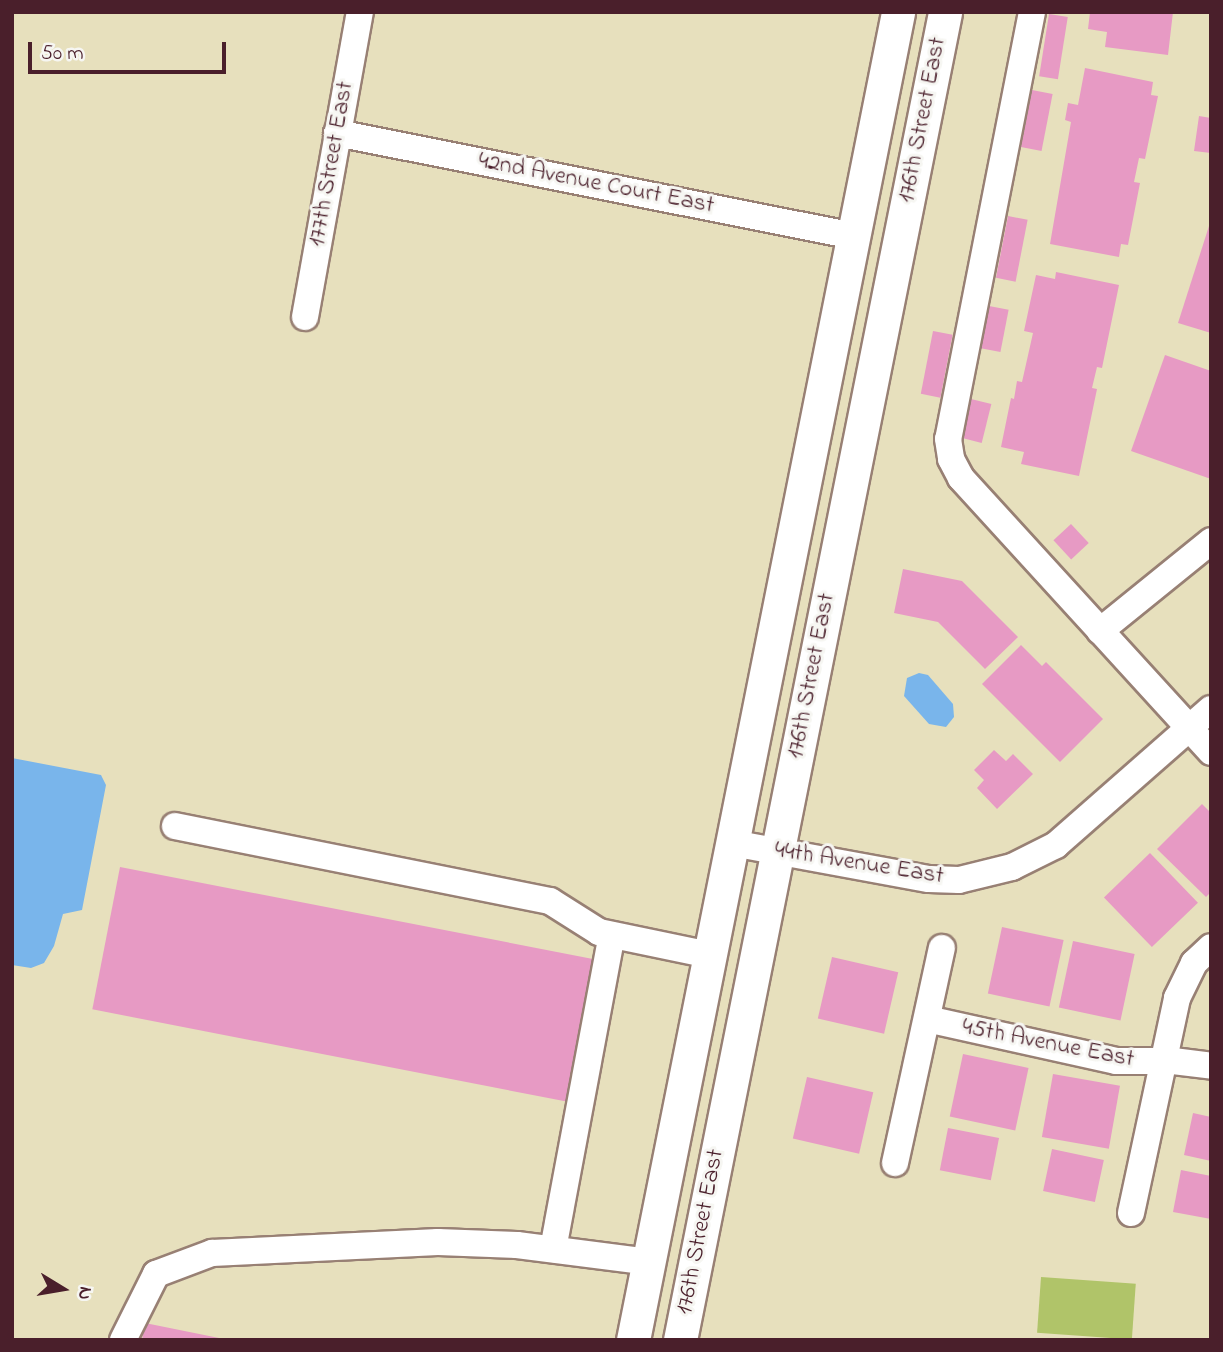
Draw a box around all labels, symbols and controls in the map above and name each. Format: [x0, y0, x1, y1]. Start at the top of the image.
scale bar [32, 28, 229, 72]
street label: 176th Street East [893, 35, 953, 205]
text: 50 m [41, 39, 84, 69]
street label: 177th Street East [303, 79, 361, 249]
street label: 42nd Avenue Court East [476, 147, 716, 221]
street label: 176th Street East [782, 591, 842, 761]
street label: 44th Avenue East [772, 836, 946, 892]
street label: 45th Avenue East [960, 1013, 1136, 1075]
street label: 176th Street East [671, 1147, 731, 1317]
north arrow [28, 1254, 98, 1324]
text: N [70, 1284, 99, 1302]

